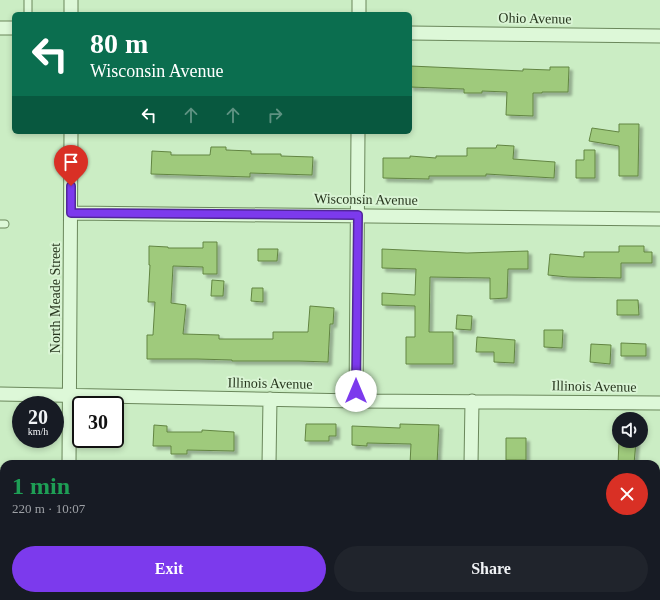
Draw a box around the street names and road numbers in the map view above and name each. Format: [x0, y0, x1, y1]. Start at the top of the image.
street label: Ohio Avenue [498, 10, 572, 27]
street label: Wisconsin Avenue [314, 191, 418, 208]
street label: North Meade Street [48, 243, 63, 353]
street label: Illinois Avenue [227, 375, 313, 392]
street label: Illinois Avenue [551, 378, 637, 395]

